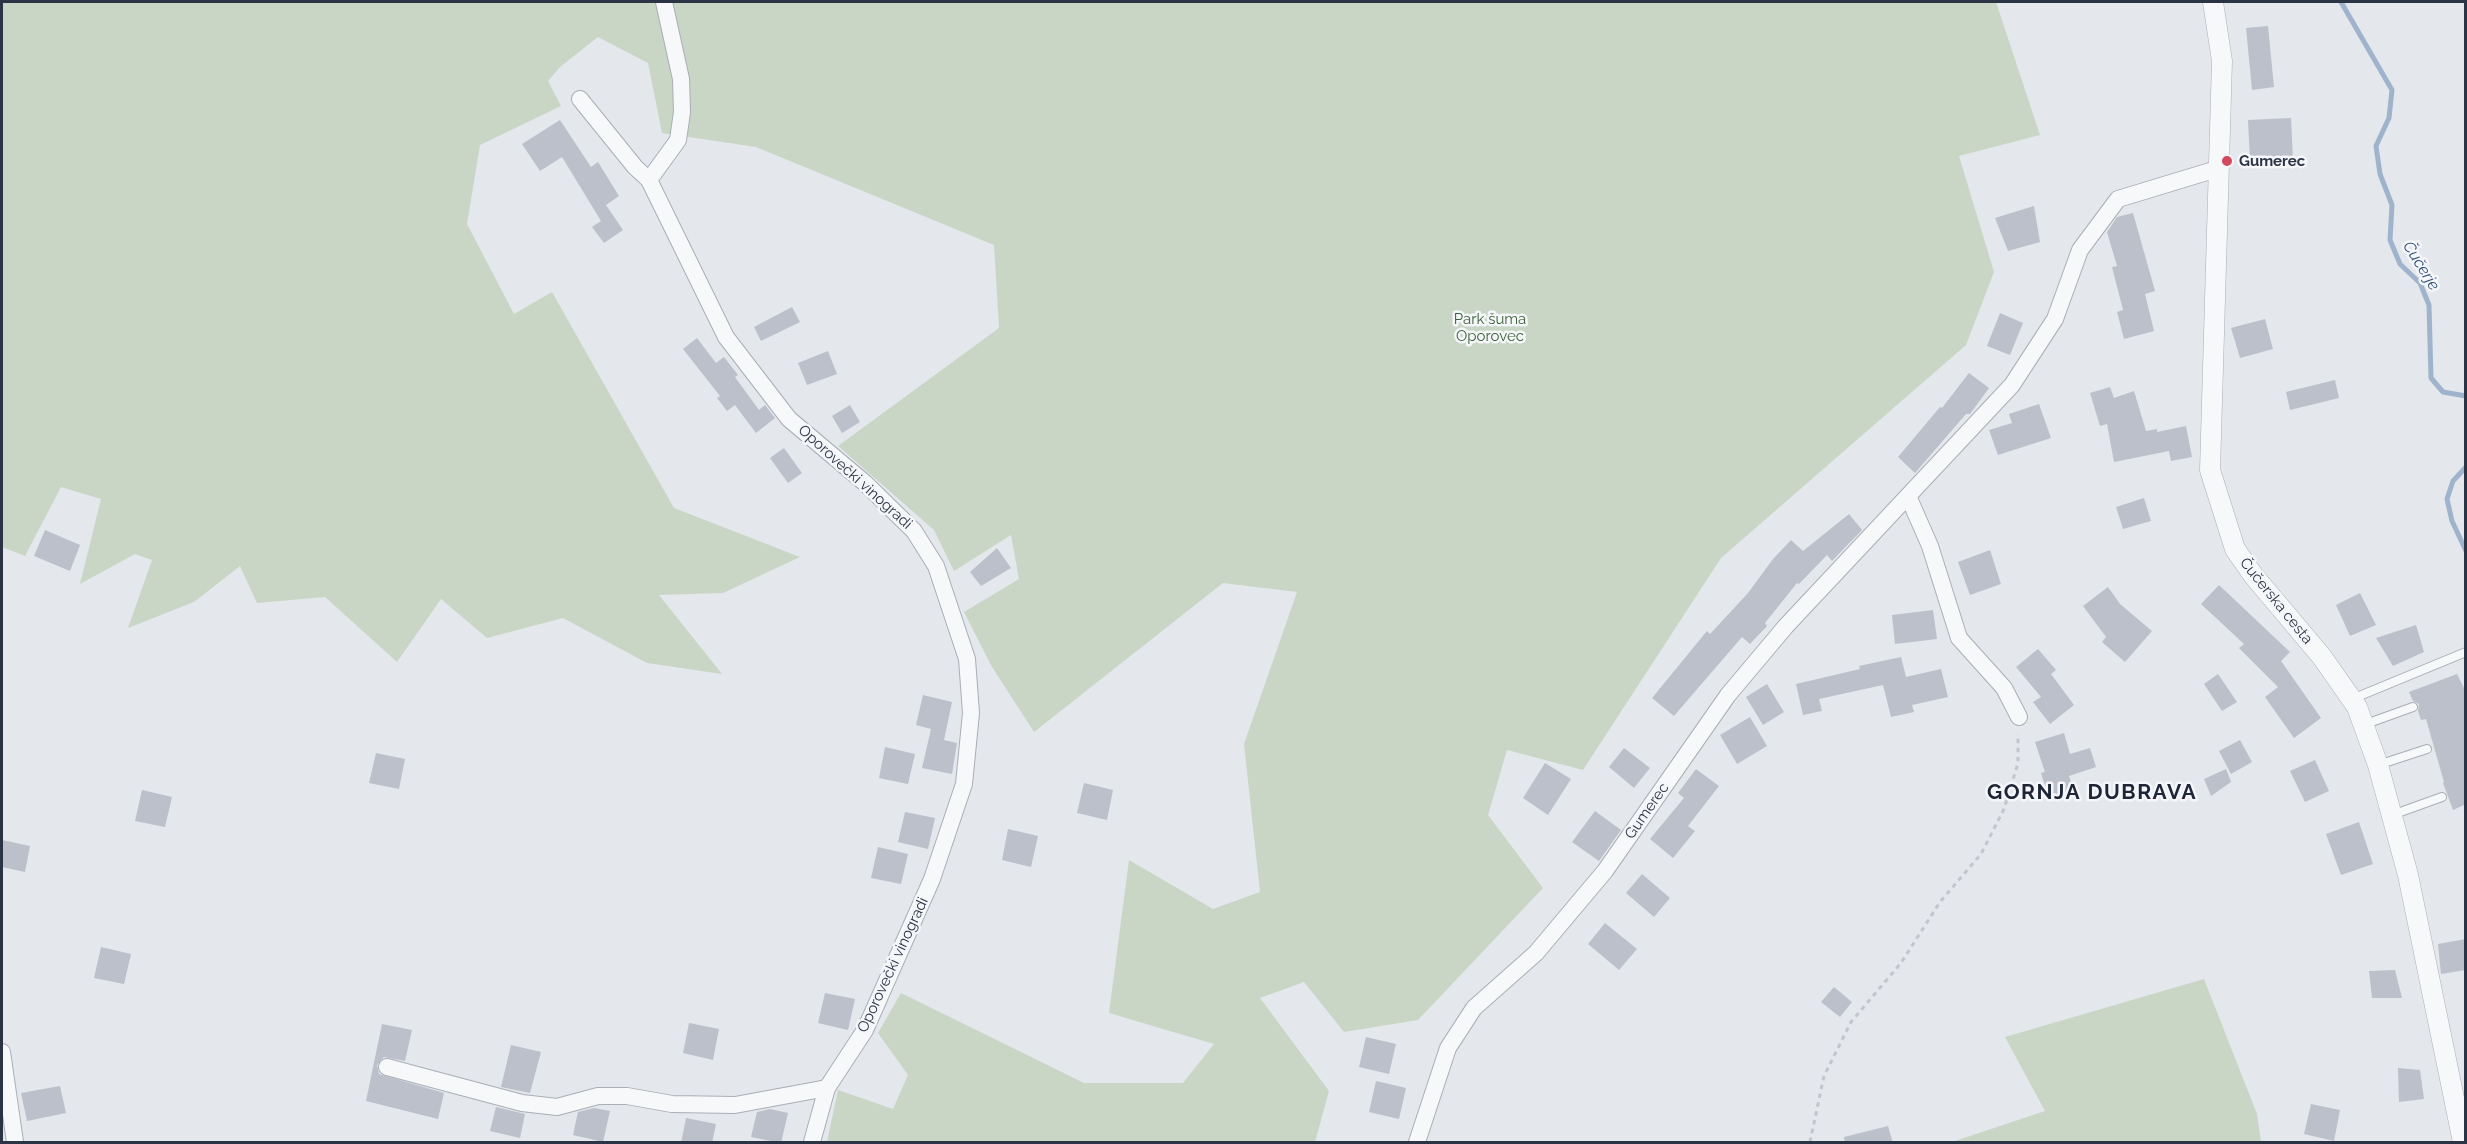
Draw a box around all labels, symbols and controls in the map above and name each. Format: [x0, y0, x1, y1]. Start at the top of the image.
place label: Gumerec [2239, 152, 2305, 170]
marker: Gumerec [2220, 154, 2234, 168]
water label: Čučerje [2399, 238, 2443, 294]
park label: Park šuma Oporovec [1454, 310, 1526, 345]
street label: Oporovečki vinogradi [794, 421, 916, 533]
street label: Čučerska cesta [2236, 554, 2316, 648]
street label: Gumerec [1621, 780, 1673, 842]
district label: GORNJA DUBRAVA [1987, 780, 2197, 806]
street label: Oporovečki vinogradi [854, 895, 932, 1035]

